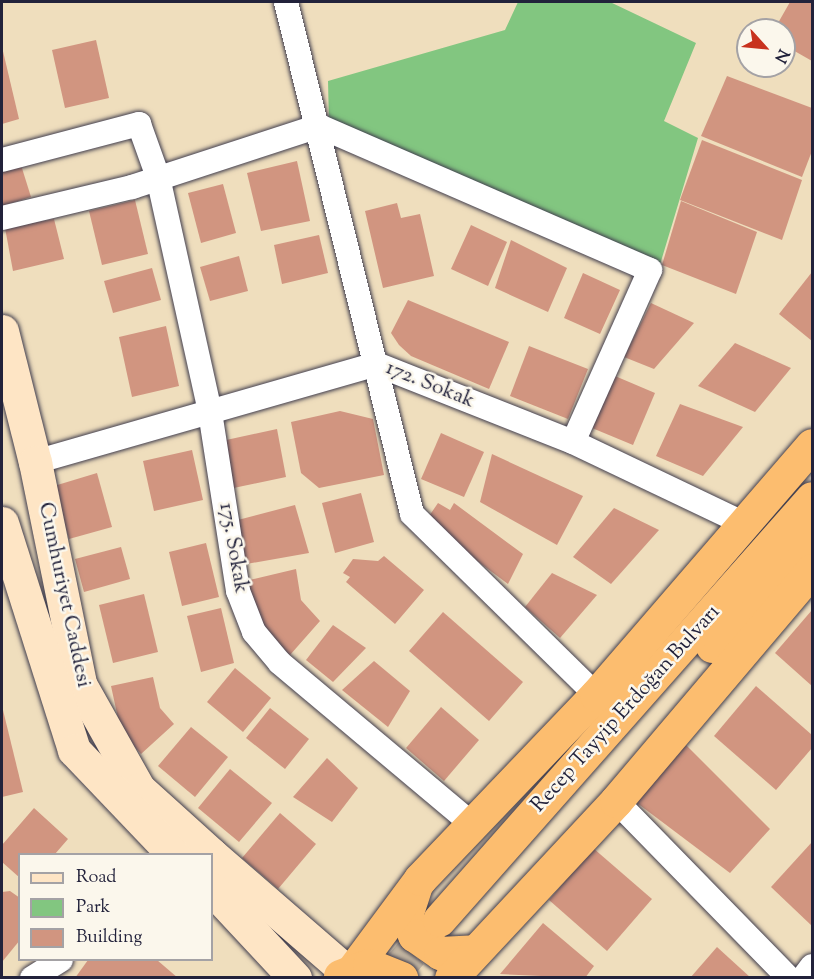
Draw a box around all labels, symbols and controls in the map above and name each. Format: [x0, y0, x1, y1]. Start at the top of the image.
north arrow [736, 18, 796, 78]
text: N [768, 45, 794, 66]
street label: 172. Sokak [382, 356, 478, 414]
street label: Cumhuriyet Caddesi [32, 500, 96, 690]
street label: 175. Sokak [213, 501, 253, 595]
street label: Recep Tayyip Erdoğan Bulvarı [526, 600, 726, 818]
legend [18, 853, 213, 961]
text: Road [76, 865, 116, 891]
text: Park [76, 895, 110, 921]
text: Building [76, 925, 142, 951]

